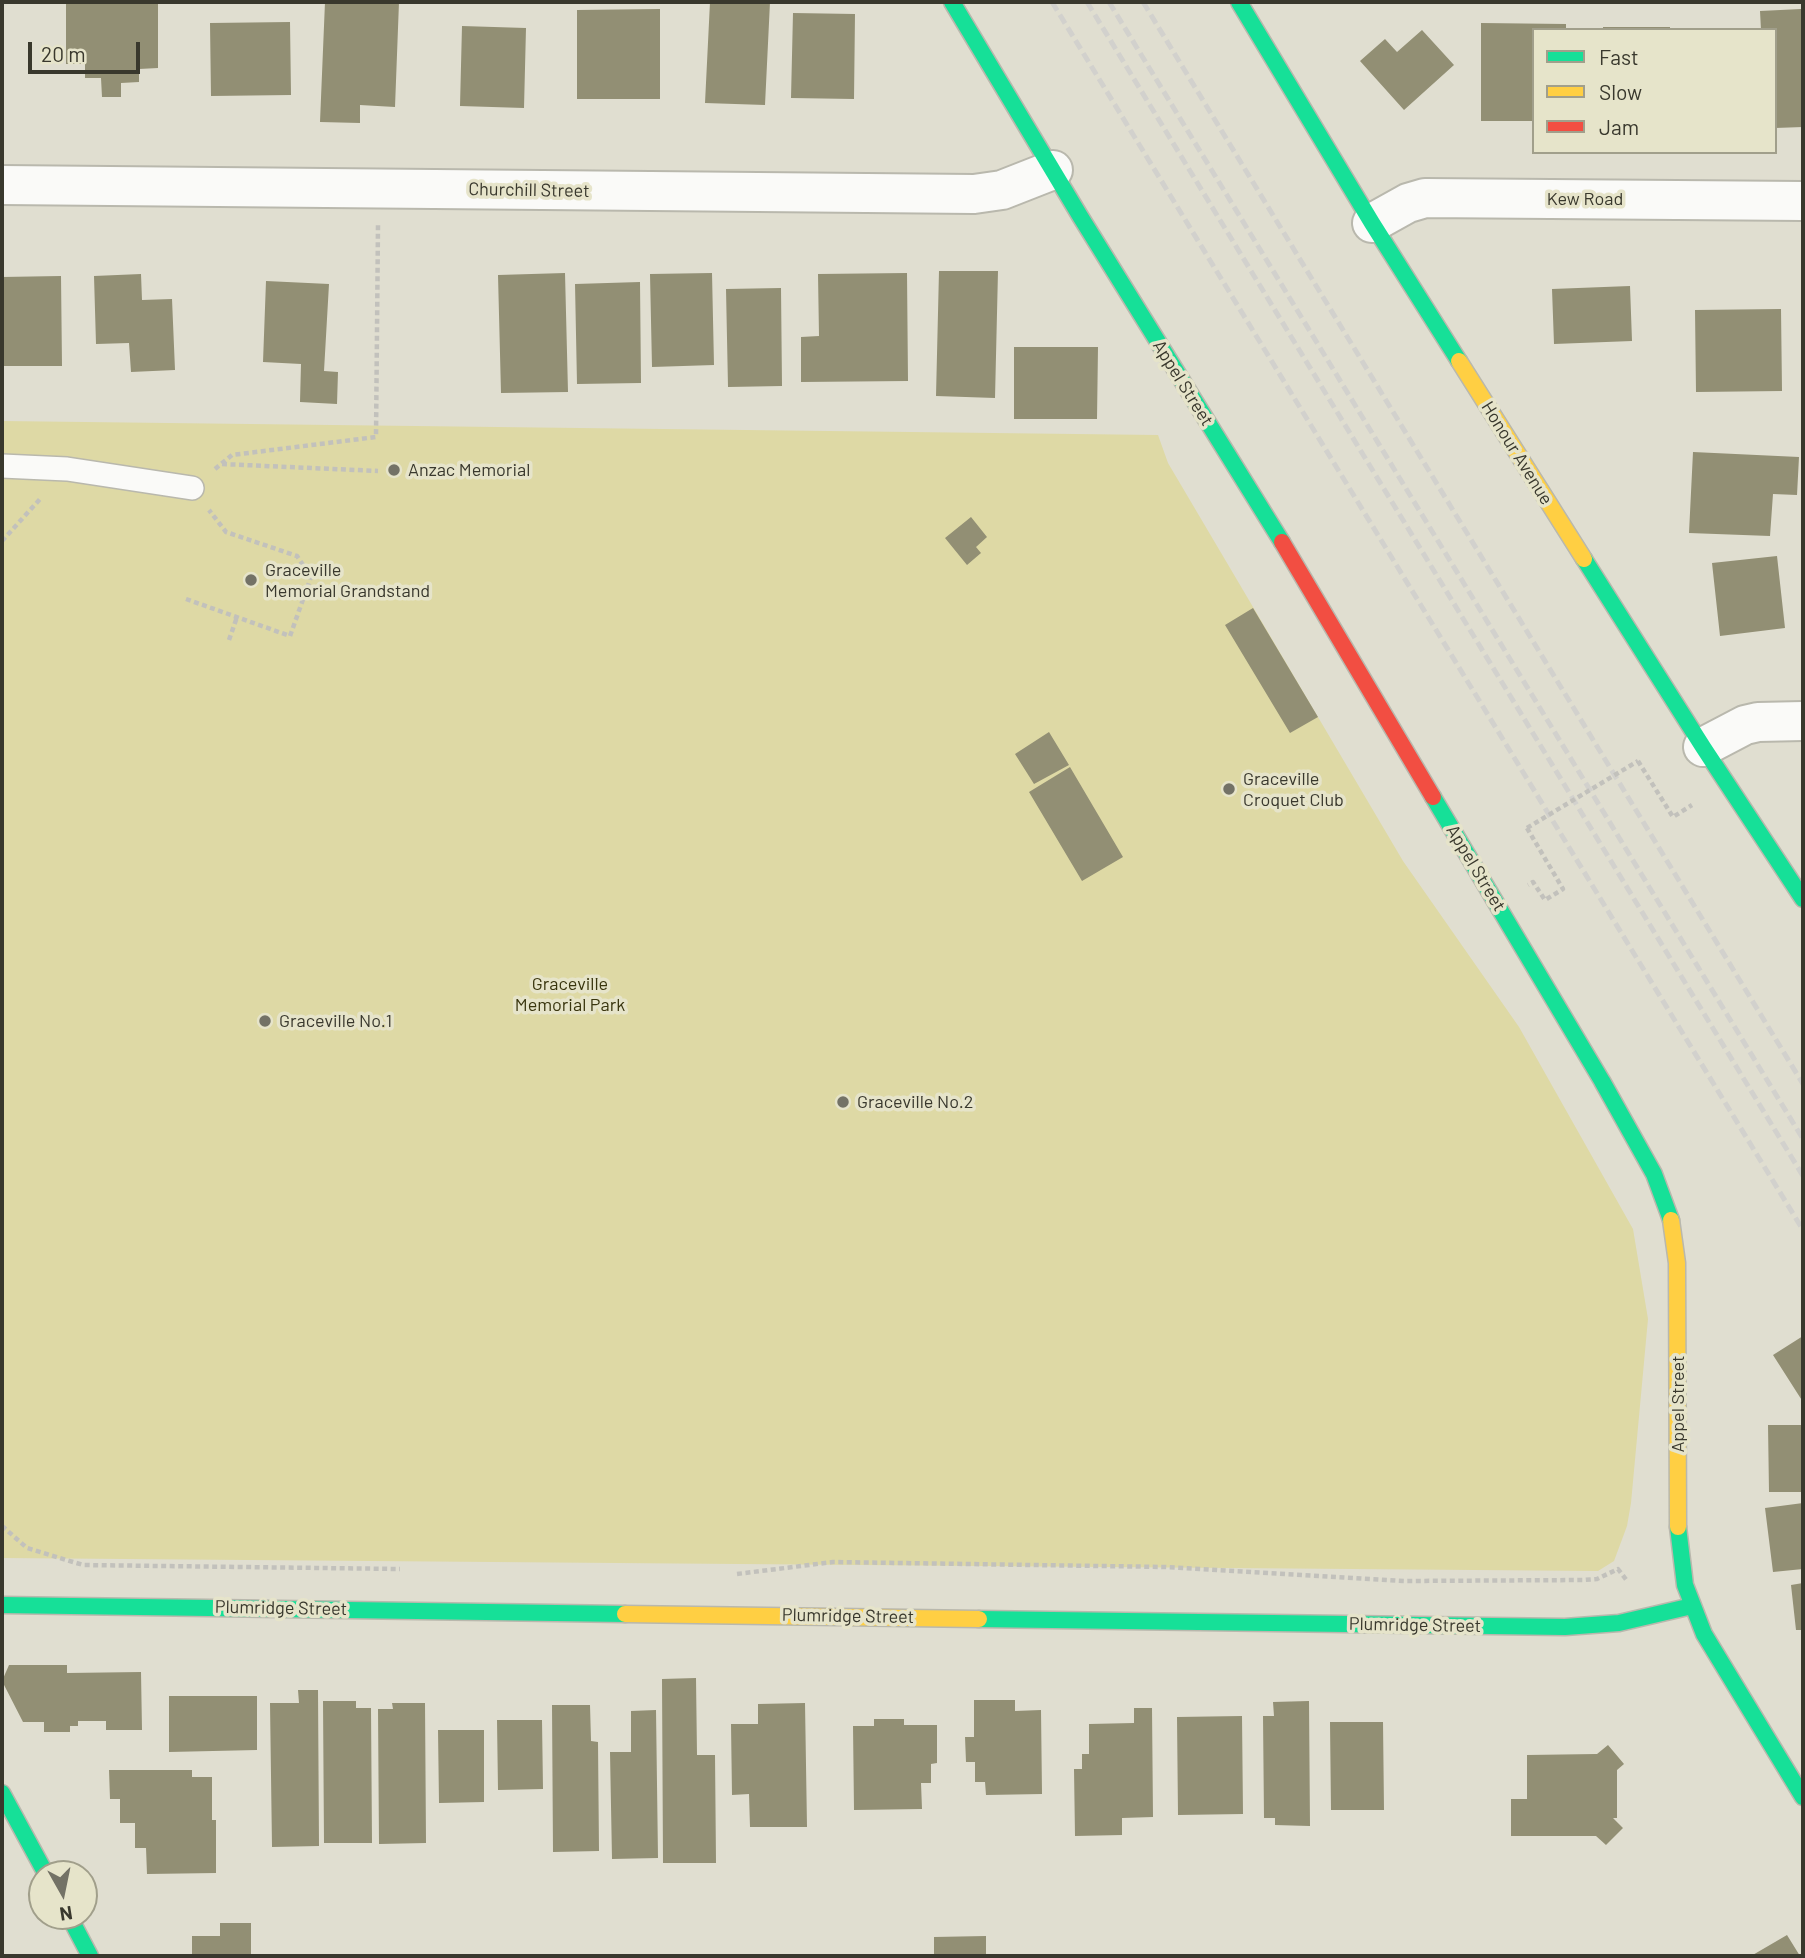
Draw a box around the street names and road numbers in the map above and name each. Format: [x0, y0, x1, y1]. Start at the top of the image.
street label: Churchill Street [468, 178, 590, 202]
street label: Kew Road [1547, 188, 1623, 210]
street label: Appel Street [1148, 336, 1218, 430]
street label: Honour Avenue [1477, 397, 1557, 509]
street label: Appel Street [1442, 821, 1510, 915]
street label: Appel Street [1667, 1355, 1689, 1453]
street label: Plumridge Street [215, 1596, 347, 1620]
street label: Plumridge Street [782, 1604, 914, 1628]
street label: Plumridge Street [1349, 1613, 1481, 1637]

